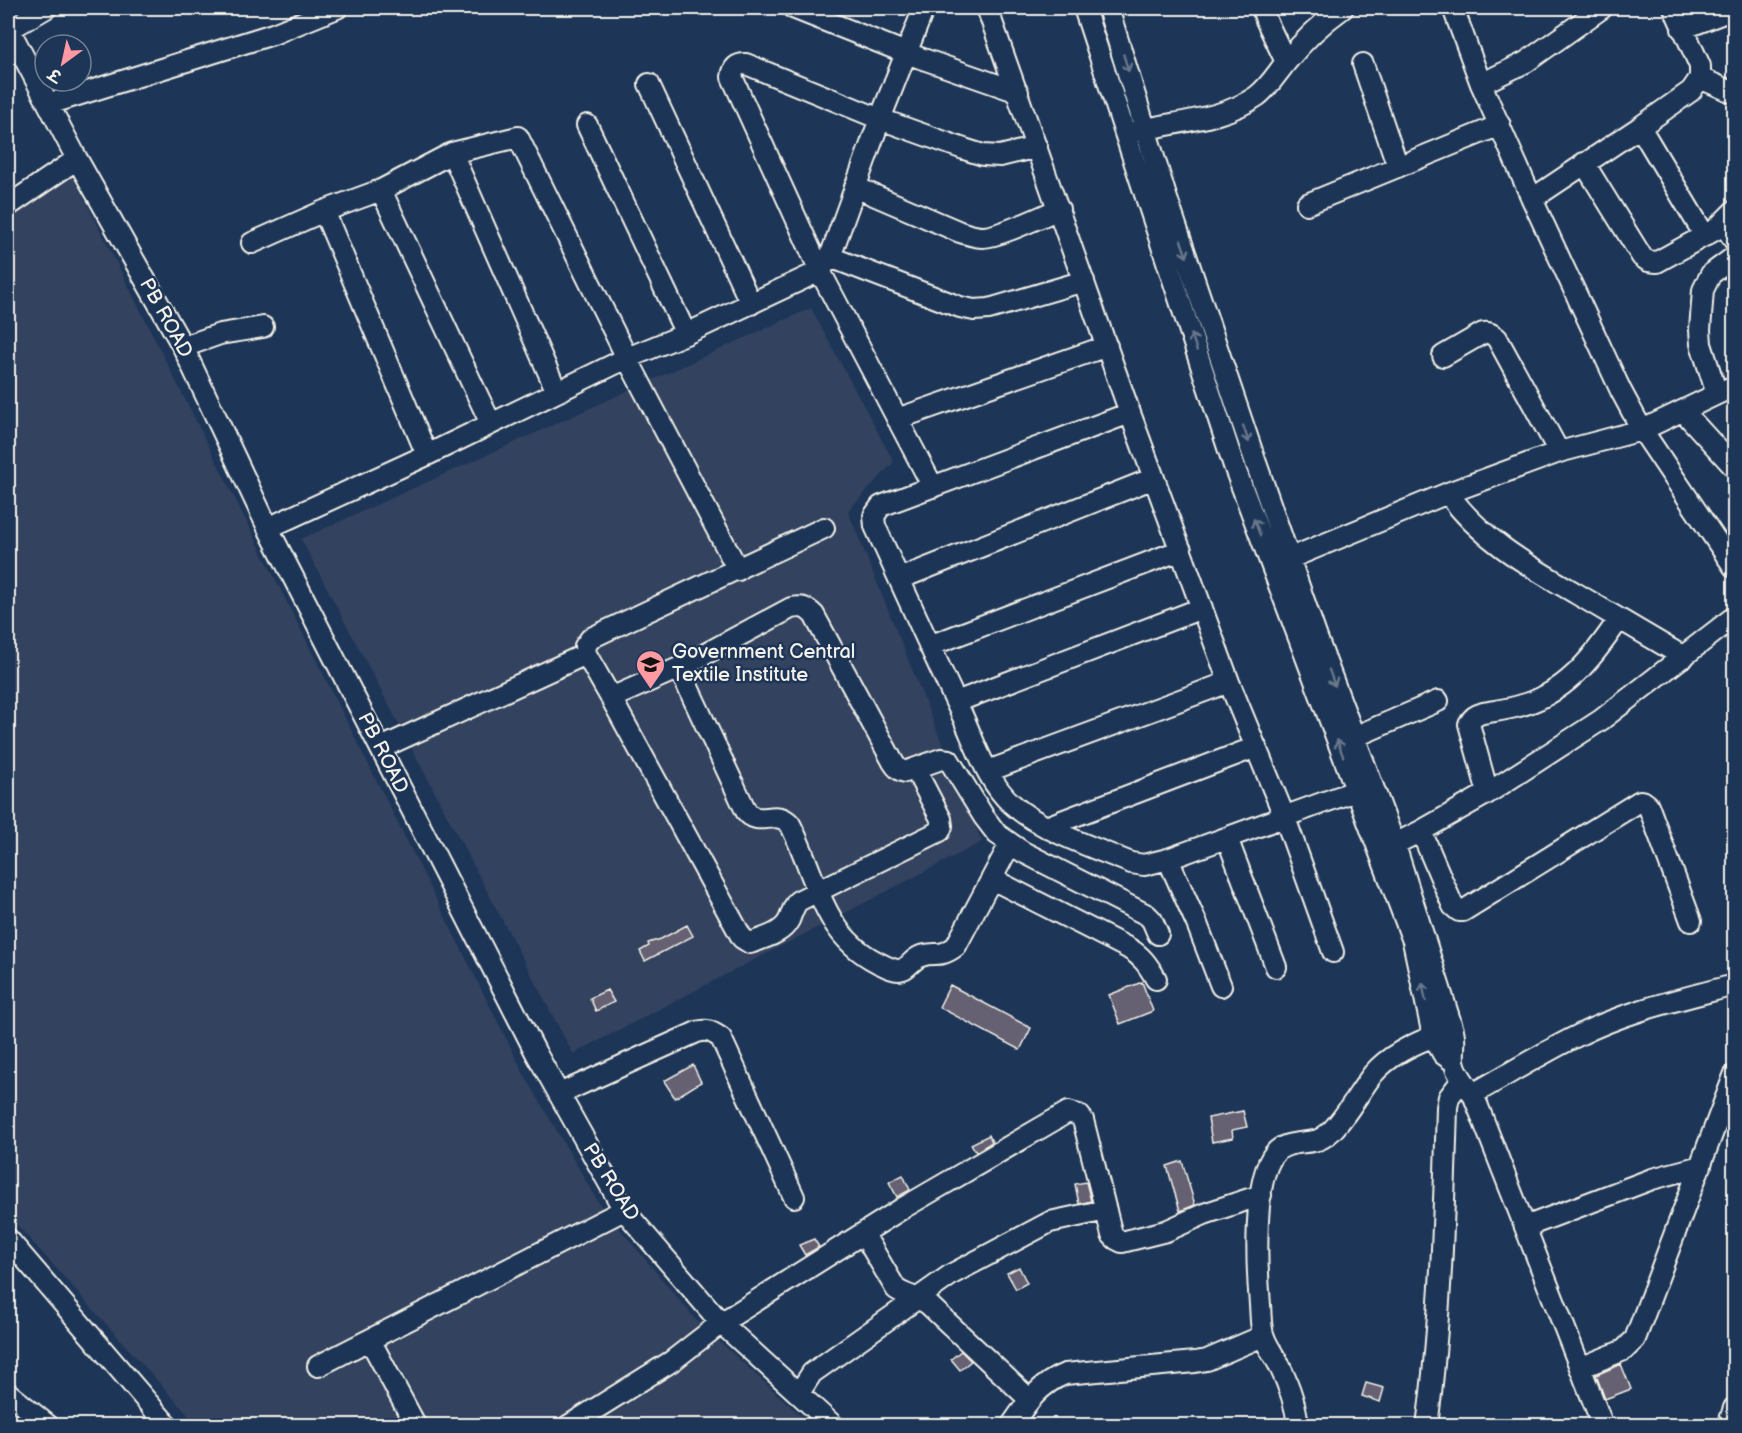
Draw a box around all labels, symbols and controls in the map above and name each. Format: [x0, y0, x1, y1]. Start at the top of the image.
north arrow [33, 33, 93, 93]
one-way arrow [1121, 53, 1132, 72]
text: उ [45, 63, 67, 86]
one-way arrow [1179, 239, 1190, 258]
street label: PB ROAD [134, 274, 198, 362]
one-way arrow [1187, 333, 1198, 352]
one-way arrow [1241, 424, 1252, 443]
one-way arrow [1250, 518, 1261, 536]
place label: Government Central Textile Institute [672, 640, 855, 687]
school or university icon: Government Central Textile Institute [635, 648, 667, 690]
one-way arrow [1327, 668, 1338, 687]
street label: PB ROAD [352, 709, 414, 797]
one-way arrow [1334, 740, 1345, 758]
one-way arrow [1418, 983, 1429, 1002]
street label: PB ROAD [578, 1139, 644, 1225]

